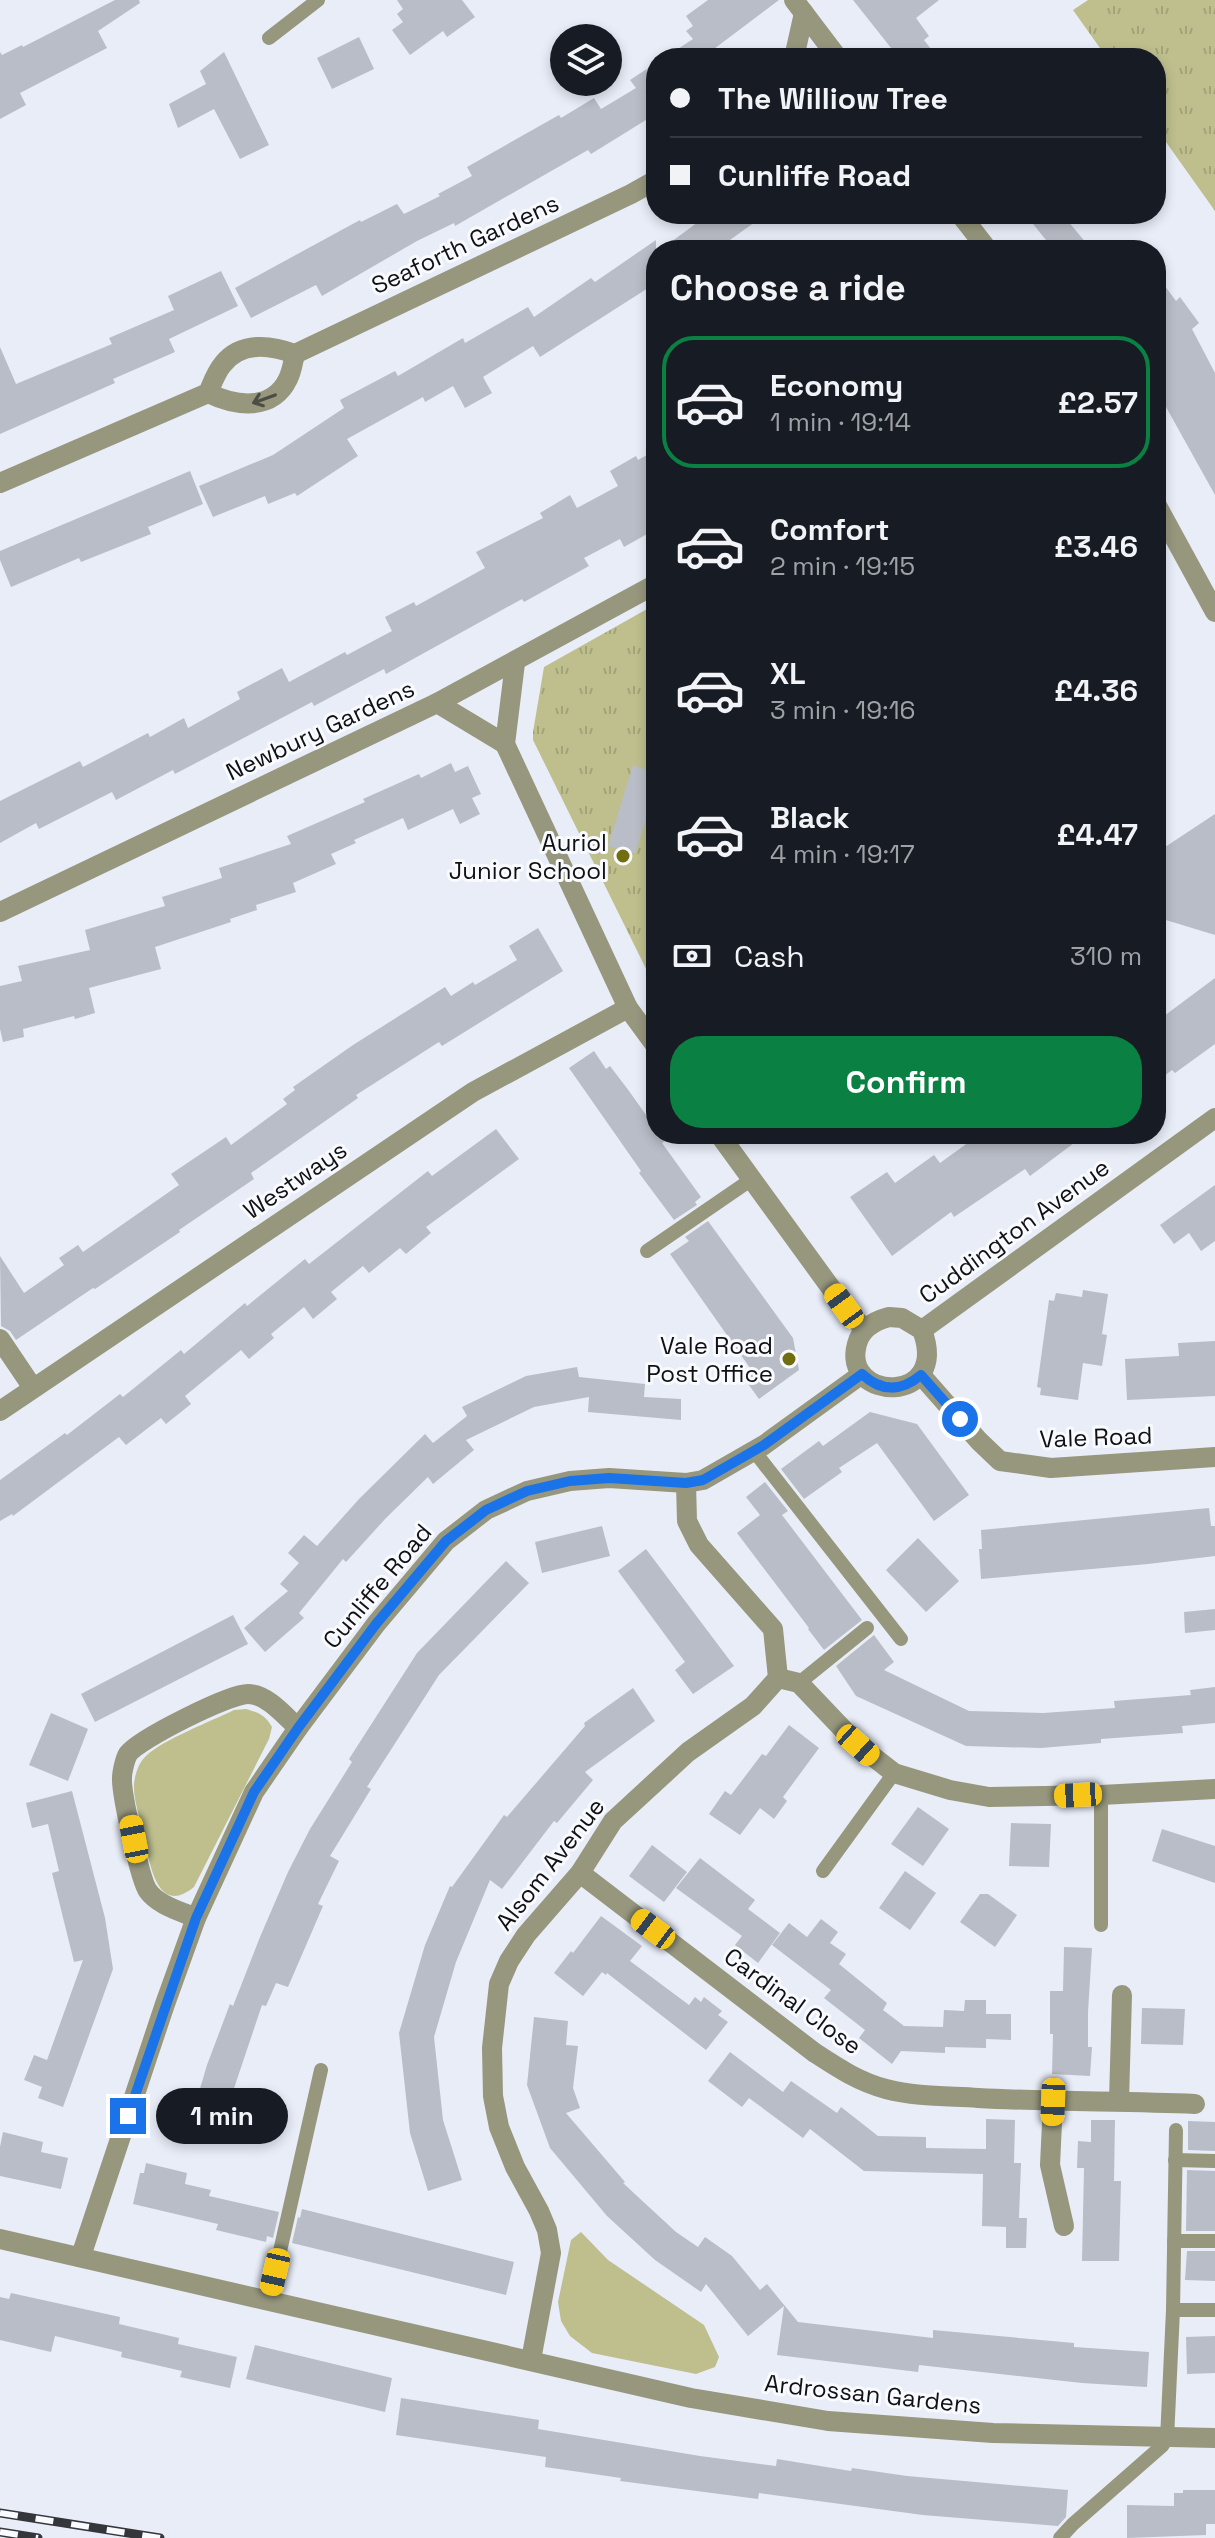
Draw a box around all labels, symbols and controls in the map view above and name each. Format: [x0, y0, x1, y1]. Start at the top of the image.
map controls [550, 24, 622, 96]
button: layers [550, 24, 622, 96]
text: The Williow Tree [718, 79, 948, 118]
text: Cunliffe Road [718, 156, 911, 195]
street label: Seaforth Gardens [366, 187, 564, 301]
text: Choose a ride [670, 265, 906, 311]
icon: car [674, 366, 746, 438]
text: Economy [770, 366, 903, 405]
text: £2.57 [1058, 383, 1138, 422]
one-way arrow [252, 393, 277, 407]
text: 1 min · 19:14 [770, 405, 911, 439]
icon: car [674, 510, 746, 582]
text: Comfort [770, 510, 889, 549]
text: £3.46 [1054, 527, 1138, 566]
text: 2 min · 19:15 [770, 549, 915, 583]
icon: car [674, 654, 746, 726]
text: XL [770, 654, 806, 693]
text: £4.36 [1054, 671, 1138, 710]
street label: Newbury Gardens [221, 673, 419, 787]
text: 3 min · 19:16 [770, 693, 915, 727]
icon: car [674, 798, 746, 870]
text: Black [770, 798, 849, 837]
text: £4.47 [1056, 815, 1138, 854]
place label: Auriol Junior School [449, 827, 607, 886]
text: 4 min · 19:17 [770, 837, 915, 871]
marker: Auriol Junior School [614, 847, 632, 865]
icon: cash [670, 934, 714, 978]
text: Cash [734, 937, 805, 976]
text: 310 m [1070, 939, 1142, 973]
button: Confirm [670, 1036, 1142, 1128]
street label: Westways [237, 1134, 353, 1226]
street label: Cuddington Avenue [913, 1152, 1115, 1310]
car [820, 1280, 868, 1332]
place label: Vale Road Post Office [646, 1330, 773, 1389]
marker: Vale Road Post Office [780, 1350, 798, 1368]
route start [942, 1401, 978, 1437]
street label: Vale Road [1039, 1420, 1153, 1454]
street label: Cunliffe Road [316, 1517, 438, 1655]
car [832, 1720, 884, 1770]
car [1053, 1782, 1103, 1808]
street label: Alsom Avenue [489, 1792, 611, 1936]
car [118, 1813, 150, 1865]
car [627, 1905, 679, 1953]
street label: Cardinal Close [718, 1941, 868, 2061]
car [1040, 2078, 1066, 2126]
callout: 1 min [156, 2088, 288, 2144]
route end [110, 2098, 146, 2134]
text: 1 min [190, 2099, 254, 2133]
car [258, 2246, 292, 2298]
street label: Ardrossan Gardens [763, 2367, 983, 2421]

